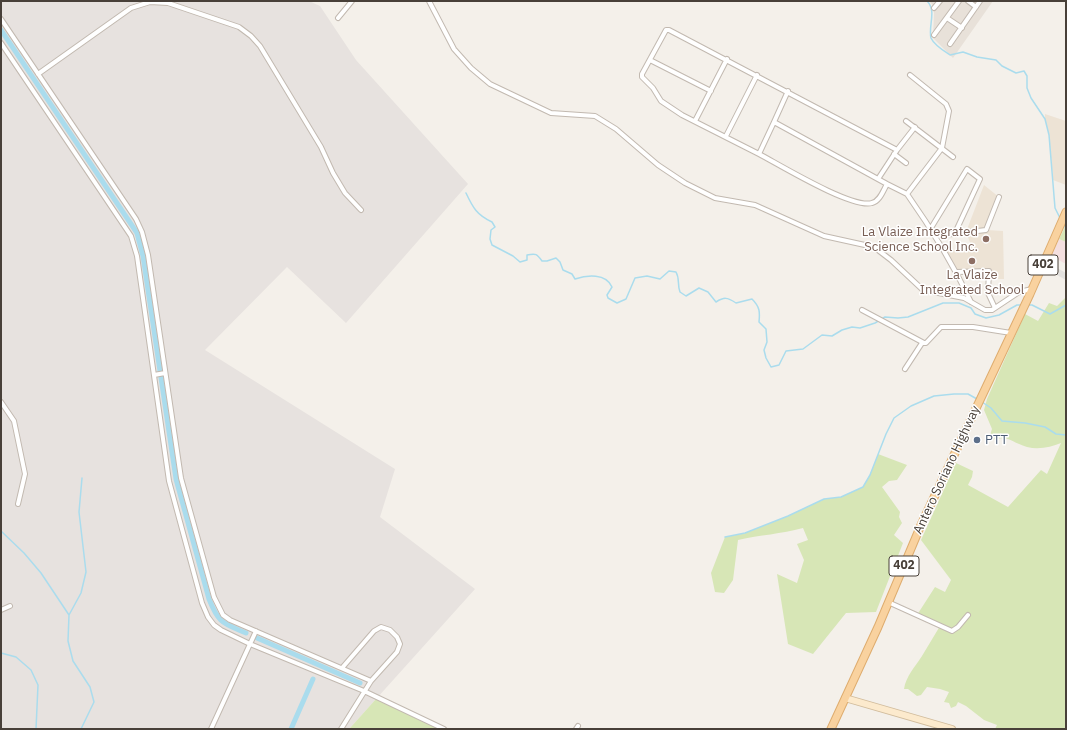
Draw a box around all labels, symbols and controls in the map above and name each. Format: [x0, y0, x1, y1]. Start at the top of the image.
place label: La Vlaize Integrated Science School Inc. [862, 224, 978, 255]
marker: La Vlaize Integrated Science School Inc. [981, 234, 991, 244]
road number: 402 [1028, 255, 1058, 275]
marker: La Vlaize Integrated School [967, 256, 977, 266]
place label: La Vlaize Integrated School [920, 267, 1024, 298]
street label: Antero Soriano Highway [910, 403, 984, 537]
place label: PTT [985, 432, 1008, 448]
marker: PTT [972, 435, 982, 445]
road number: 402 [889, 556, 919, 576]

